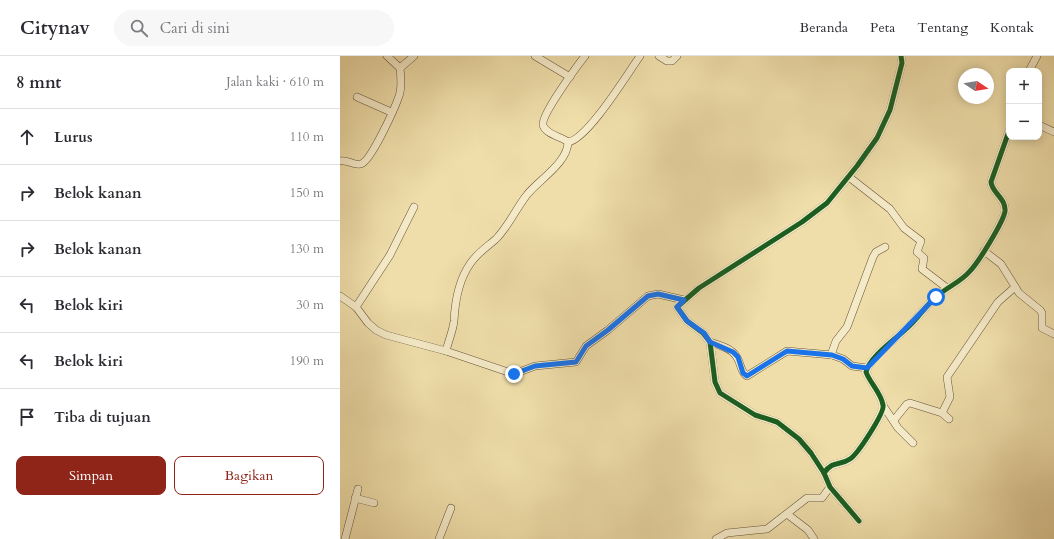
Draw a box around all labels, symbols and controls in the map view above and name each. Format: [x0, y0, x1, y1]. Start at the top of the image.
search box [114, 10, 394, 46]
text: Citynav [20, 15, 90, 41]
icon: search [128, 17, 150, 39]
text: Cari di sini [160, 18, 230, 38]
text: Beranda [800, 18, 848, 37]
text: Peta [870, 18, 895, 37]
text: Tentang [917, 18, 968, 37]
text: Kontak [990, 18, 1034, 37]
north arrow [958, 68, 994, 104]
map controls [1006, 68, 1042, 140]
button: + [1006, 68, 1042, 104]
text: 8 mnt [16, 71, 61, 94]
text: Jalan kaki · 610 m [226, 73, 324, 91]
button: − [1006, 104, 1042, 140]
icon: ahead [16, 126, 38, 148]
text: Lurus [54, 127, 93, 147]
text: 110 m [290, 128, 324, 146]
icon: right [16, 182, 38, 204]
text: Belok kanan [54, 183, 142, 203]
text: 150 m [290, 184, 324, 202]
icon: right [16, 238, 38, 260]
text: Belok kanan [54, 239, 142, 259]
text: 130 m [290, 240, 324, 258]
route start [927, 288, 945, 306]
icon: left [16, 294, 38, 316]
text: Belok kiri [54, 295, 123, 315]
text: 30 m [296, 296, 324, 314]
icon: left [16, 350, 38, 372]
text: Belok kiri [54, 351, 123, 371]
text: 190 m [290, 352, 324, 370]
route end [505, 365, 523, 383]
icon: arrive [16, 406, 38, 428]
text: Tiba di tujuan [54, 407, 151, 427]
button: Simpan [16, 456, 166, 495]
button: Bagikan [174, 456, 324, 495]

